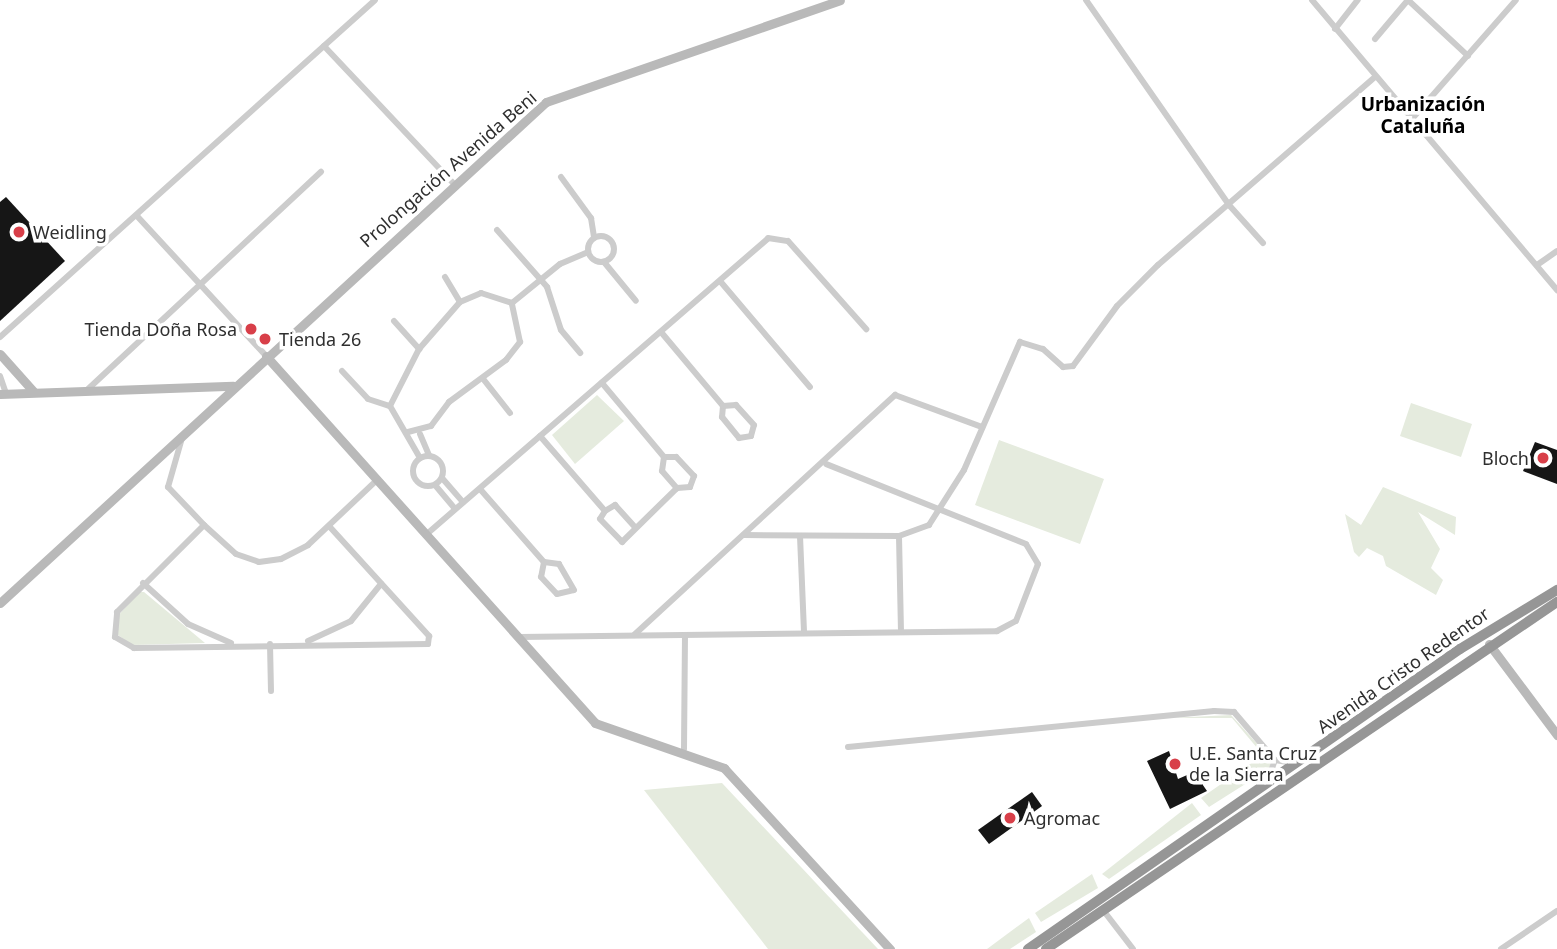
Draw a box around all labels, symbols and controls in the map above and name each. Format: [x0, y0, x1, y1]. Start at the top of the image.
street label: Prolongación Avenida Beni [355, 86, 541, 252]
district label: Urbanización Cataluña [1361, 94, 1485, 138]
place label: Weidling [33, 221, 107, 243]
marker: Weidling [11, 224, 27, 240]
place label: Tienda Doña Rosa [84, 318, 237, 340]
marker: Tienda Doña Rosa [243, 321, 259, 337]
place label: Tienda 26 [279, 328, 361, 350]
marker: Tienda 26 [257, 331, 273, 347]
place label: Bloch [1482, 447, 1529, 469]
marker: Bloch [1535, 450, 1551, 466]
street label: Avenida Cristo Redentor [1313, 602, 1493, 738]
place label: U.E. Santa Cruz de la Sierra [1189, 743, 1317, 786]
marker: U.E. Santa Cruz de la Sierra [1167, 756, 1183, 772]
place label: Agromac [1024, 807, 1100, 829]
marker: Agromac [1002, 810, 1018, 826]

